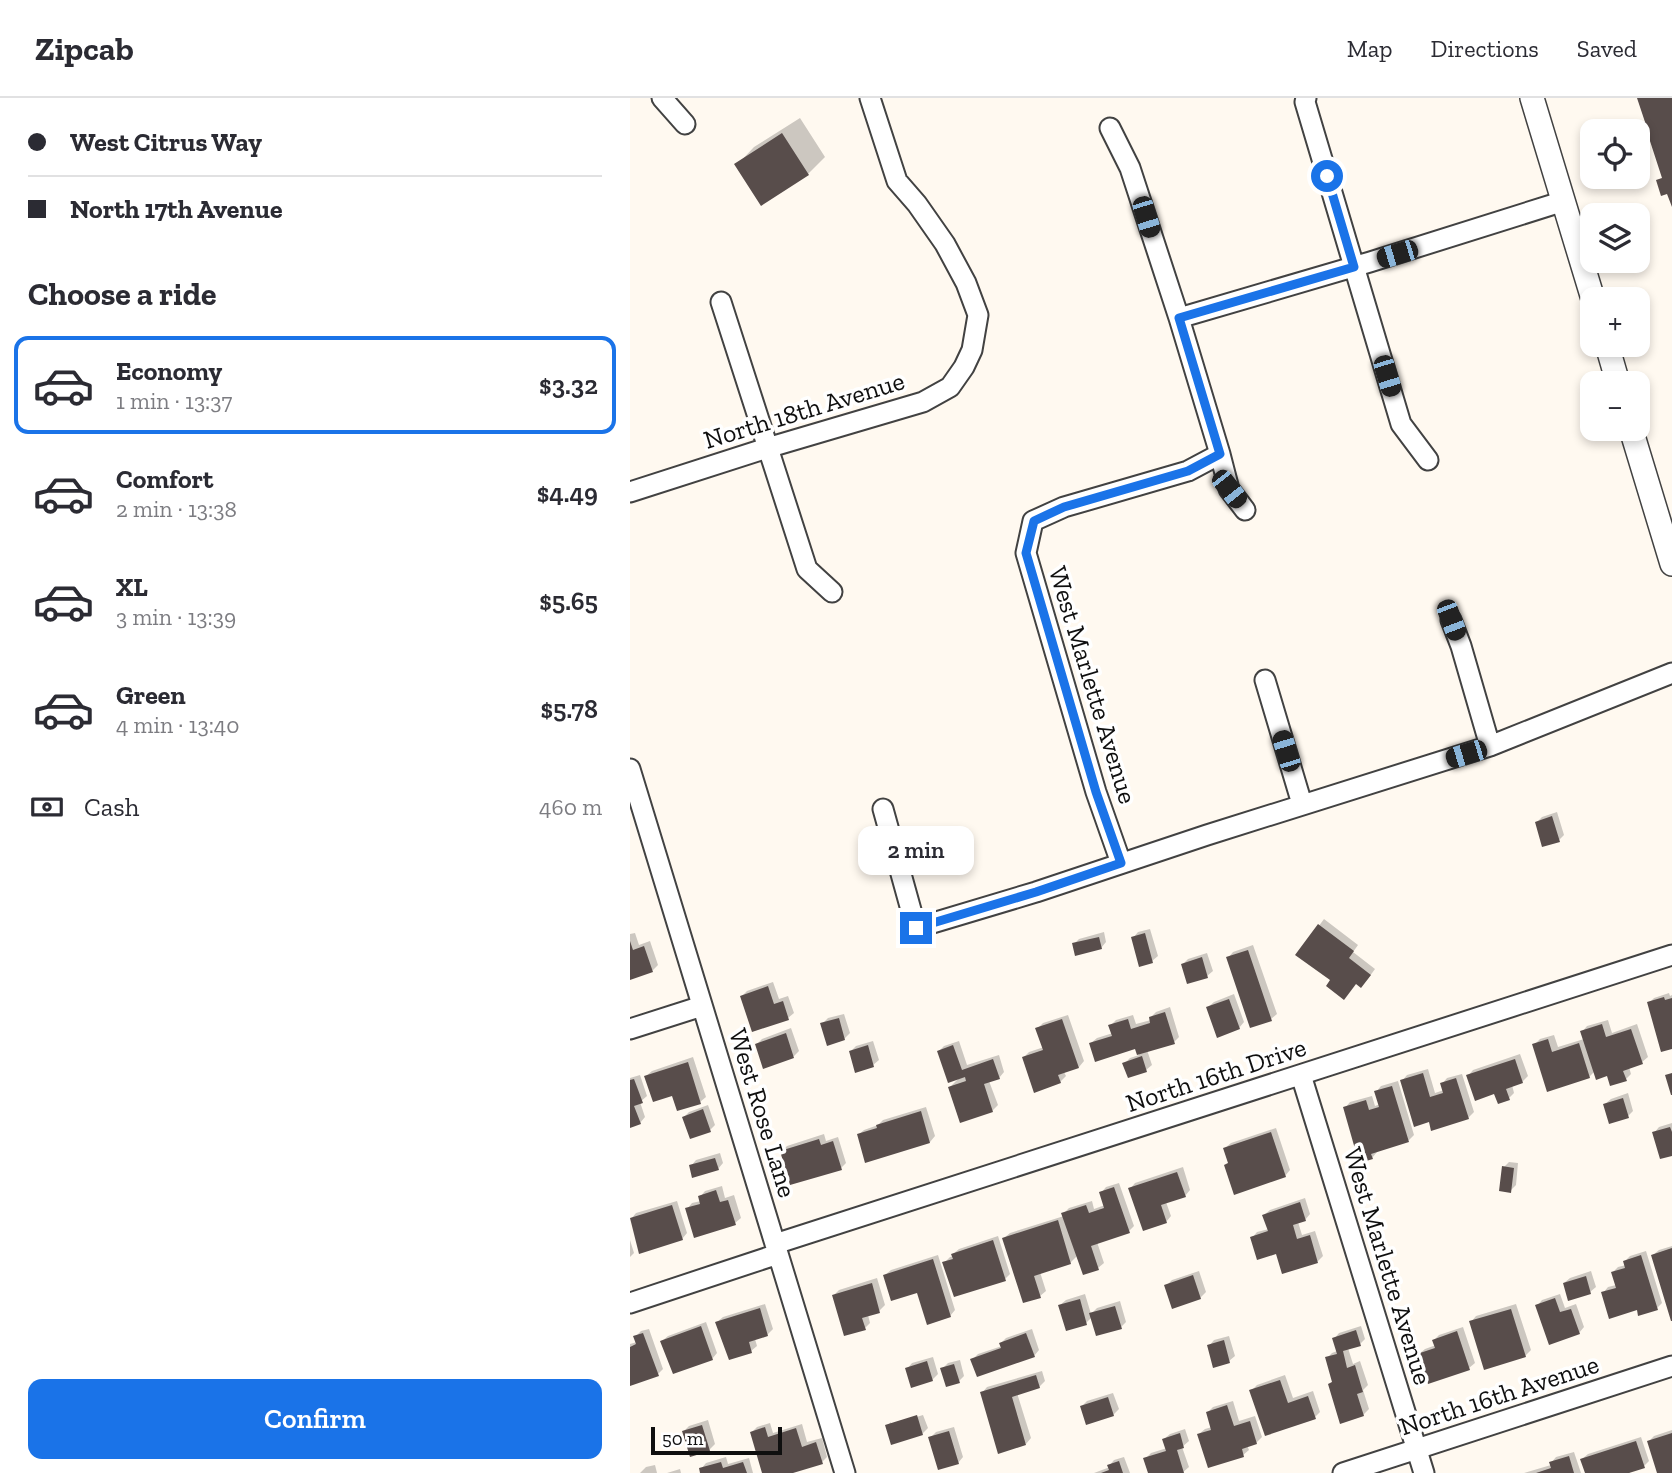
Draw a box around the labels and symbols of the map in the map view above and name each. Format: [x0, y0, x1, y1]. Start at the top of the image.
route start [1311, 160, 1343, 192]
car [1130, 194, 1163, 240]
car [1374, 238, 1421, 270]
car [1371, 353, 1404, 399]
street label: North 18th Avenue [700, 364, 908, 456]
car [1208, 466, 1251, 512]
street label: West Marlette Avenue [1042, 563, 1144, 807]
car [1434, 597, 1469, 643]
car [1270, 728, 1303, 774]
car [1443, 738, 1490, 770]
callout: 2 min [858, 826, 974, 876]
route end [900, 912, 932, 944]
street label: West Rose Lane [722, 1025, 804, 1201]
street label: North 16th Drive [1122, 1031, 1310, 1119]
street label: West Marlette Avenue [1337, 1144, 1439, 1388]
street label: North 16th Avenue [1395, 1348, 1603, 1442]
scale bar [651, 1424, 782, 1456]

